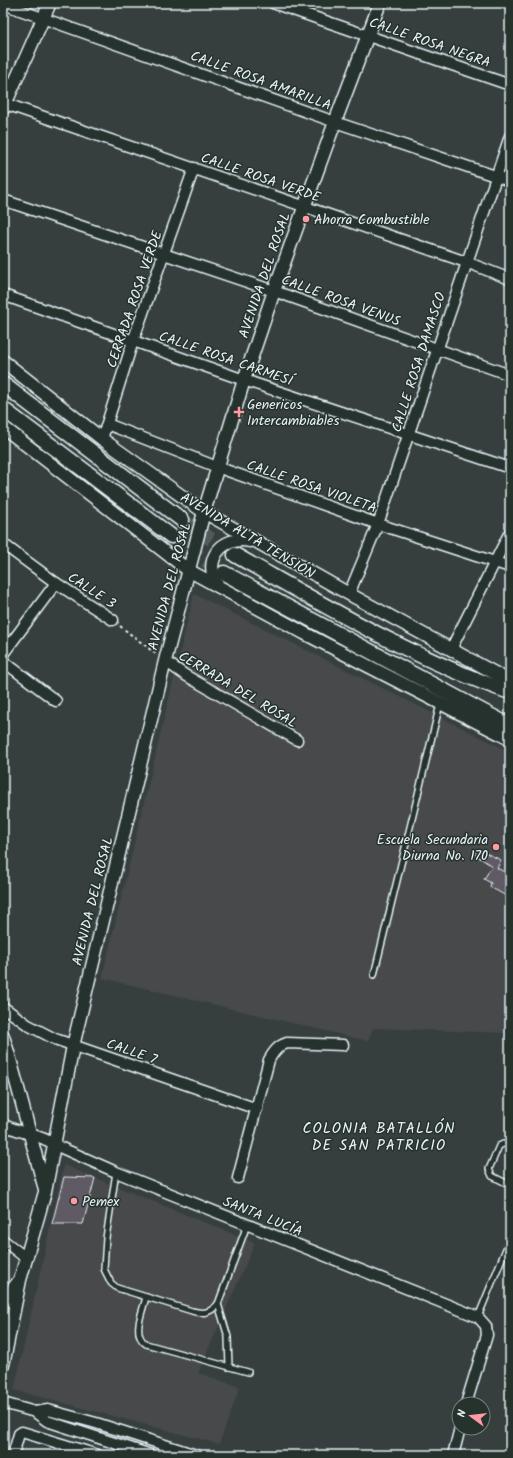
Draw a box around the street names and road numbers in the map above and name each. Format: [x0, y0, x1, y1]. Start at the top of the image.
street label: CALLE ROSA NEGRA [366, 12, 493, 74]
street label: CALLE ROSA AMARILLA [187, 45, 334, 117]
street label: CALLE ROSA VERDE [198, 147, 324, 209]
street label: AVENIDA DEL ROSAL [233, 209, 297, 341]
street label: CERRADA ROSA VERDE [101, 227, 169, 371]
street label: CALLE ROSA VENUS [278, 269, 404, 333]
street label: CALLE ROSA DAMASCO [386, 289, 452, 435]
street label: CALLE ROSA CARMESÍ [156, 326, 298, 393]
street label: CALLE ROSA VIOLETA [244, 454, 380, 520]
street label: AVENIDA ALTA TENSIÓN [176, 487, 320, 585]
street label: AVENIDA DEL ROSAL [142, 520, 198, 653]
street label: CALLE 3 [63, 567, 120, 615]
street label: CERRADA DEL ROSAL [174, 646, 301, 734]
street label: AVENIDA DEL ROSAL [66, 835, 120, 968]
street label: CALLE 7 [103, 1033, 161, 1071]
street label: SANTA LUCÍA [219, 1191, 306, 1243]

